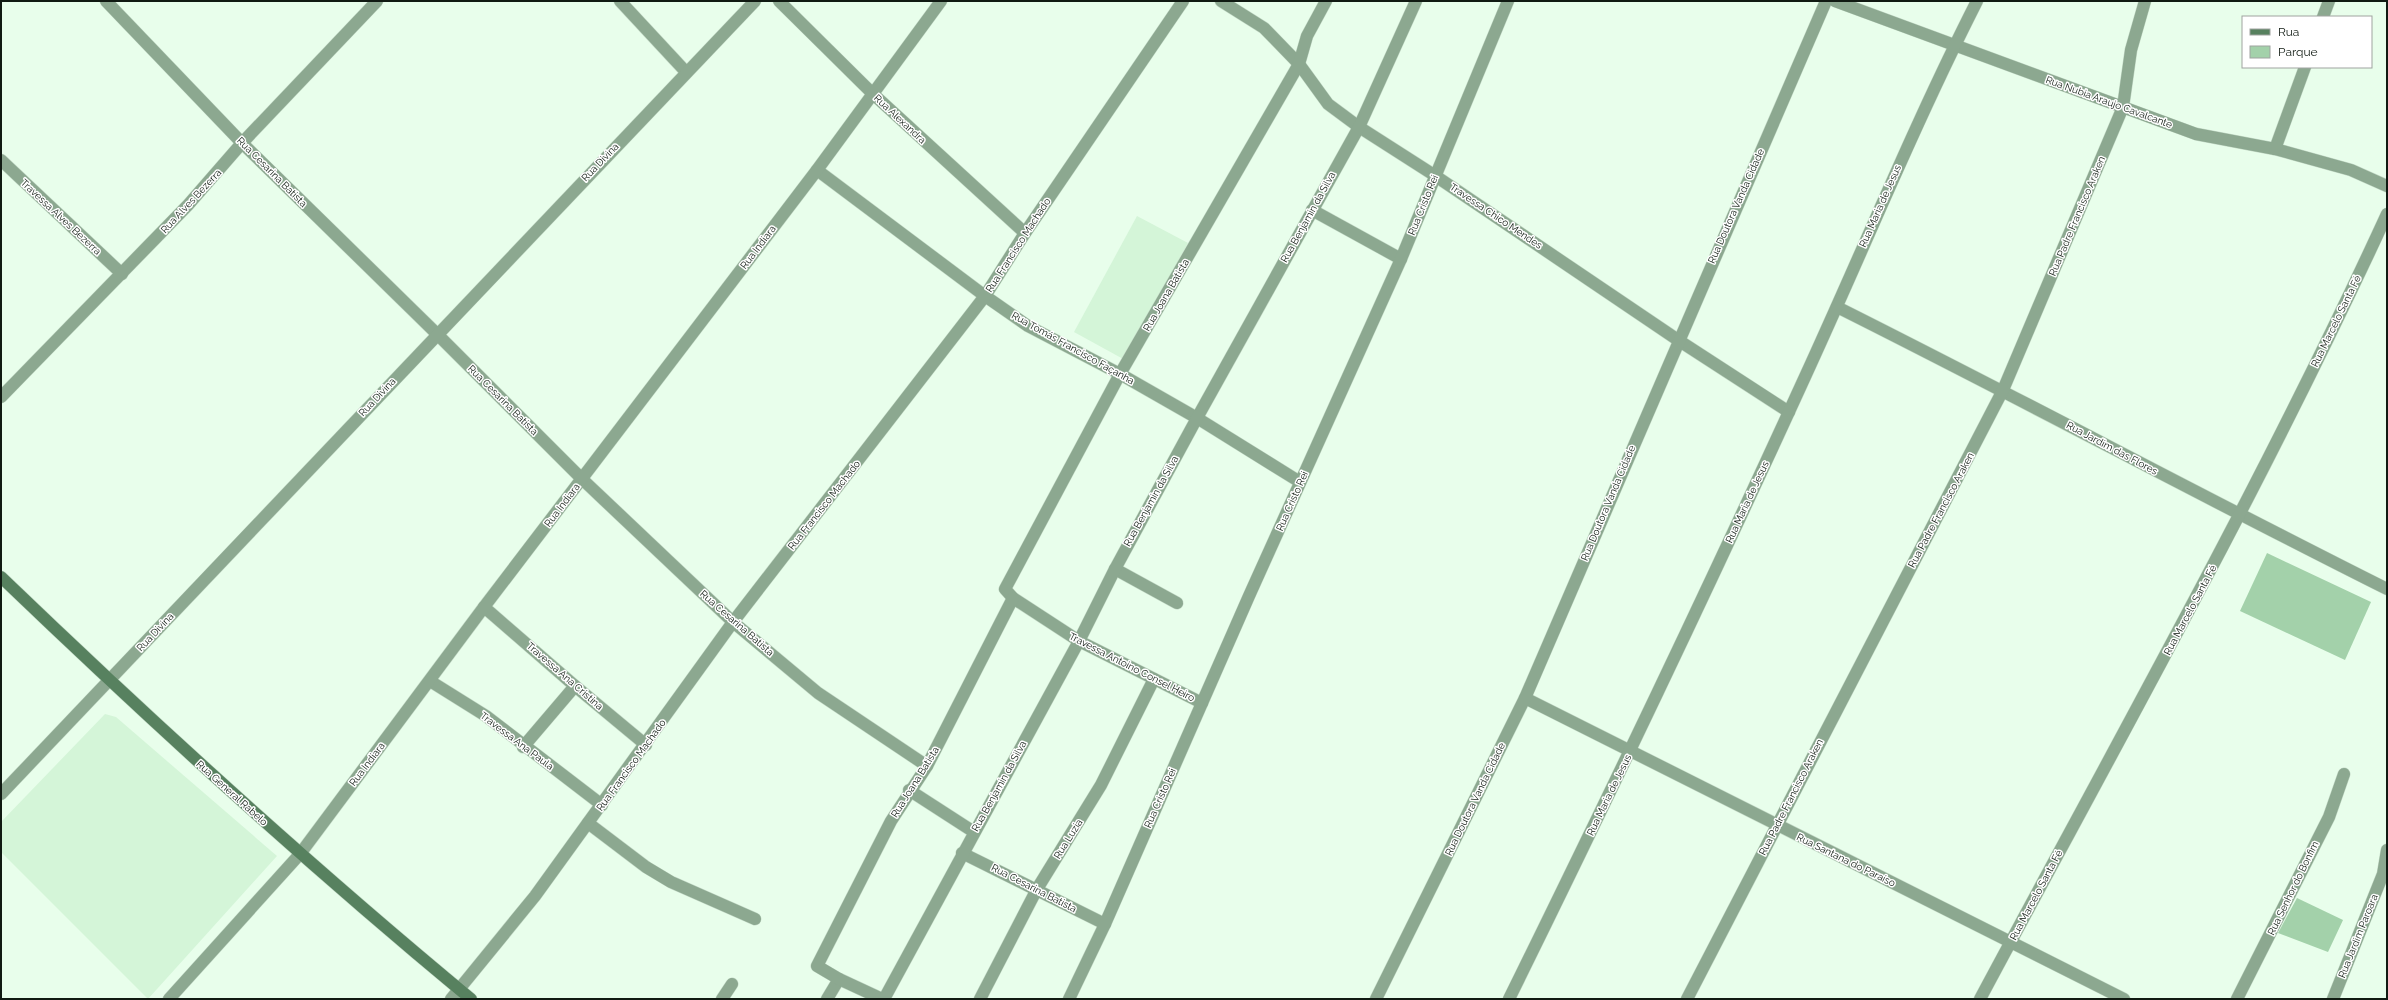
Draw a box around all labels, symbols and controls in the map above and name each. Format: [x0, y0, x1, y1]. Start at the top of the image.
legend [2242, 16, 2372, 68]
text: Rua [2278, 25, 2299, 39]
text: Parque [2278, 45, 2318, 59]
street label: Rua Nubia Araujo Cavalcante [2044, 74, 2174, 130]
street label: Rua Alexandra [872, 92, 928, 146]
street label: Rua Cesarina Batista [235, 135, 309, 209]
street label: Rua Divina [579, 141, 621, 183]
street label: Rua Doutora Vanda Cidade [1706, 147, 1766, 265]
street label: Rua Padre Francisco Araken [2047, 154, 2107, 277]
street label: Rua Maria de Jesus [1857, 163, 1903, 249]
street label: Rua Alves Bezerra [159, 167, 223, 235]
street label: Rua Benjamin da Silva [1278, 170, 1338, 264]
street label: Rua Cristo Rei [1406, 173, 1440, 237]
street label: Travessa Alves Bezerra [19, 177, 103, 257]
street label: Travessa Chico Mendes [1448, 181, 1544, 251]
street label: Rua Francisco Machado [983, 196, 1053, 294]
street label: Rua Indiara [738, 223, 778, 271]
street label: Rua Joana Batista [1141, 257, 1191, 333]
street label: Rua Marcelo Santa Fé [2309, 273, 2363, 369]
street label: Rua Tomás Francisco Façanha [1010, 310, 1136, 386]
street label: Rua Cesarina Batista [466, 363, 540, 437]
street label: Rua Divina [356, 376, 398, 418]
street label: Rua Jardim das Flores [2065, 419, 2160, 477]
street label: Rua Doutora Vanda Cidade [1579, 443, 1637, 562]
street label: Rua Padre Francisco Araken [1906, 450, 1976, 569]
street label: Rua Benjamin da Silva [1121, 454, 1181, 548]
street label: Rua Francisco Machado [786, 458, 862, 552]
street label: Rua Maria de Jesus [1723, 459, 1771, 545]
street label: Rua Cristo Rei [1274, 470, 1310, 532]
street label: Rua Indiara [542, 481, 582, 529]
street label: Rua Marcelo Santa Fé [2162, 563, 2219, 657]
street label: Rua Cesarina Batista [698, 588, 776, 658]
street label: Rua Divina [134, 611, 176, 653]
street label: Travessa Antoino Consel Heiro [1067, 630, 1197, 704]
street label: Travessa Ana Cristina [525, 640, 605, 712]
street label: Travessa Ana Paula [478, 710, 556, 772]
street label: Rua Francisco Machado [594, 717, 668, 813]
street label: Rua Padre Francisco Araken [1757, 737, 1825, 857]
street label: Rua Benjamin da Silva [969, 739, 1029, 833]
street label: Rua Indiara [347, 740, 387, 788]
street label: Rua Doutora Vanda Cidade [1443, 741, 1507, 857]
street label: Rua Joana Batista [889, 745, 941, 819]
street label: Rua Maria de Jesus [1585, 753, 1633, 837]
street label: Rua General Rabelo [194, 758, 270, 828]
street label: Rua Cristo Rei [1142, 767, 1178, 829]
street label: Rua Luzia [1051, 817, 1085, 861]
street label: Rua Santana do Paraíso [1795, 831, 1897, 889]
street label: Rua Senhor do Bonfim [2265, 839, 2321, 937]
street label: Rua Marcelo Santa Fé [2008, 848, 2065, 942]
street label: Rua Cesarina Batista [990, 862, 1078, 914]
street label: Rua Jardim Paroara [2336, 893, 2380, 979]

